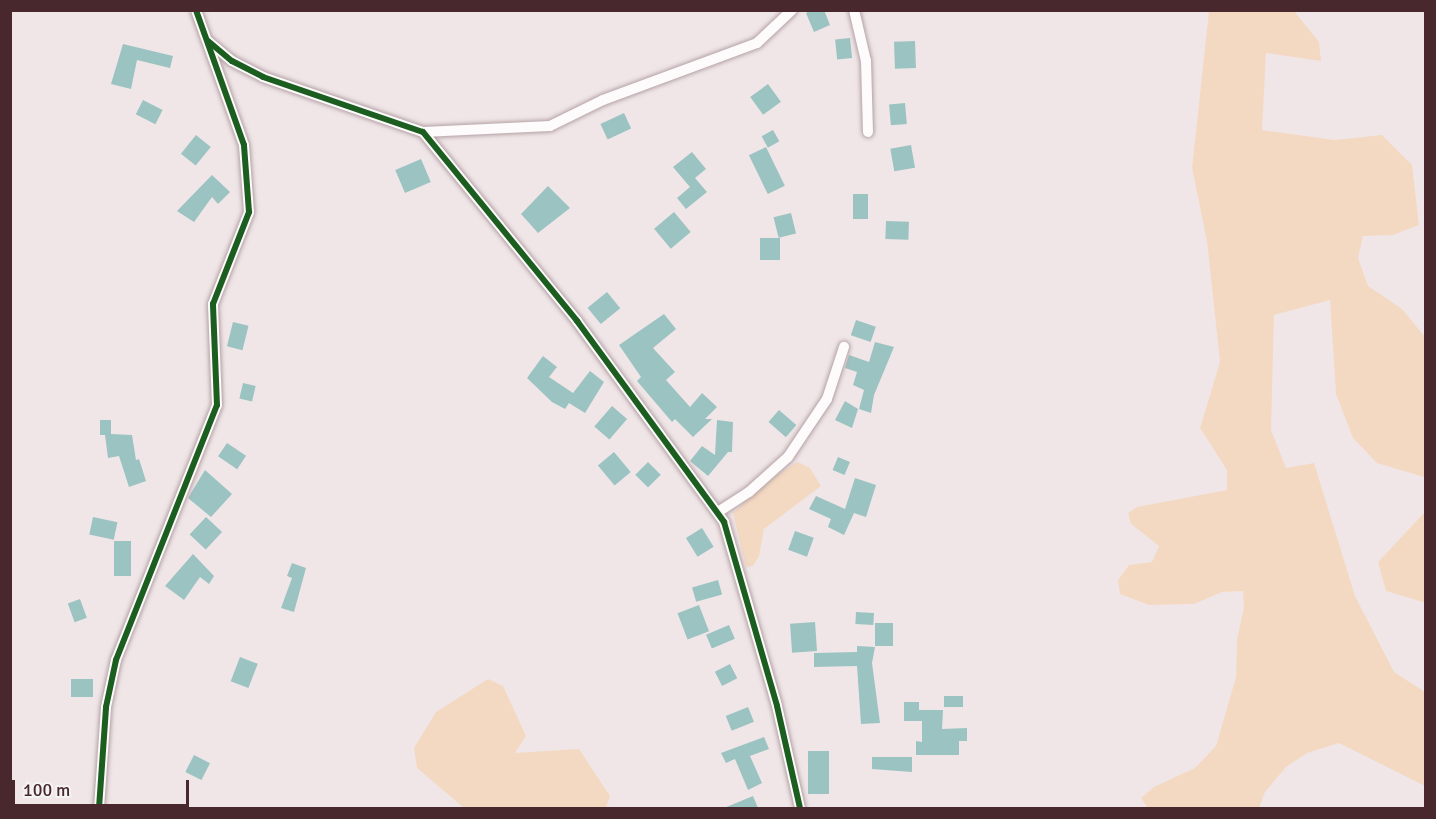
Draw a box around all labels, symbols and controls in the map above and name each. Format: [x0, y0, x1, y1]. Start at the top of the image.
scale bar [15, 768, 192, 806]
text: 100 m [23, 779, 70, 801]

